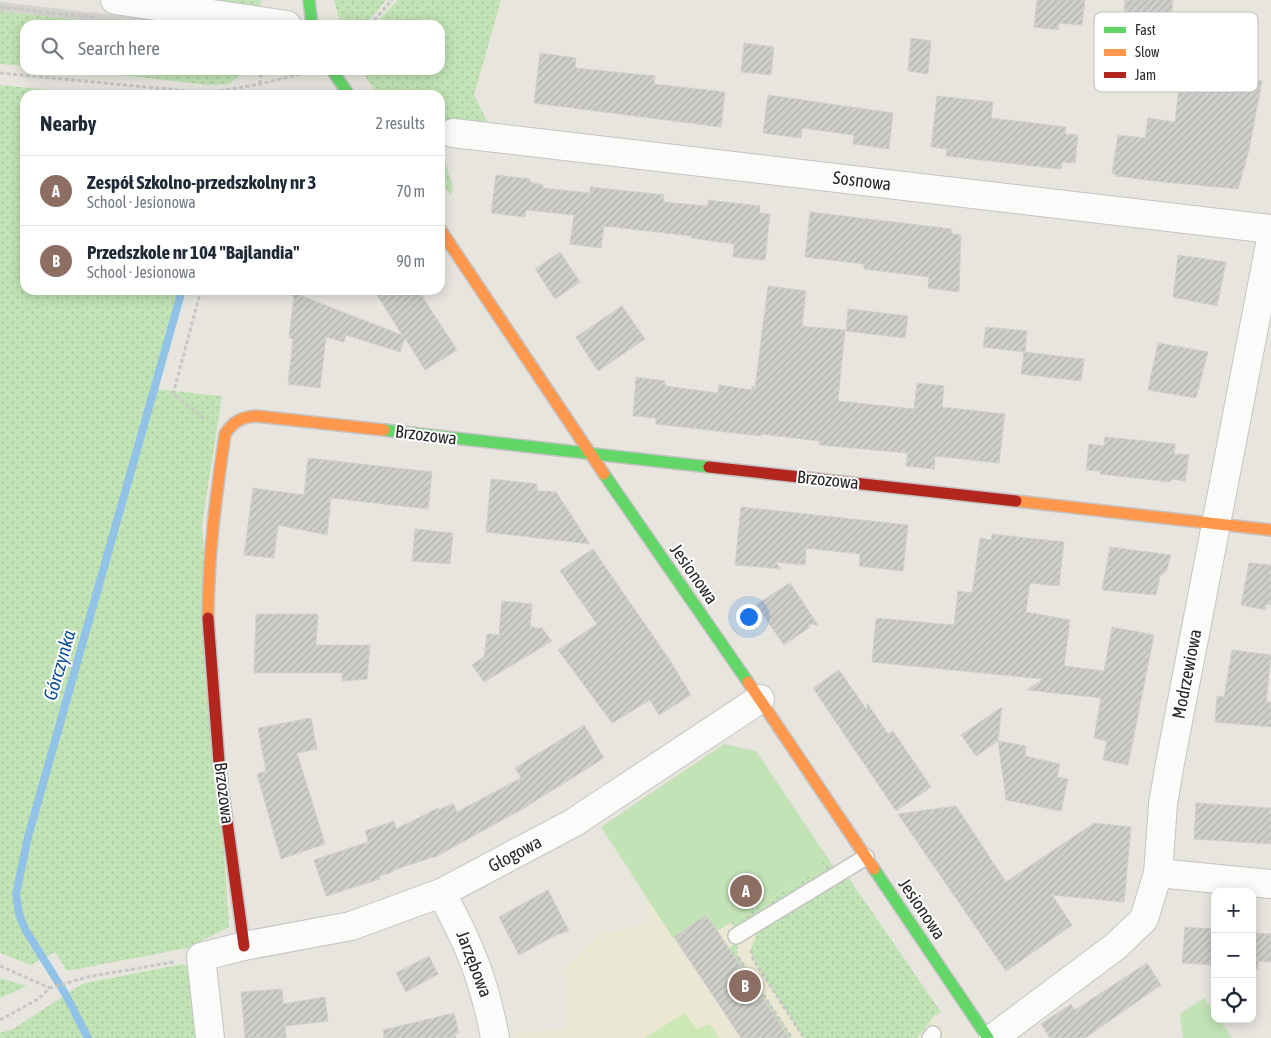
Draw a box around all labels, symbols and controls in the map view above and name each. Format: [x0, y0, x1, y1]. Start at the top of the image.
legend [1094, 12, 1258, 92]
search box [20, 20, 445, 75]
text: Fast [1135, 22, 1156, 38]
icon: search [38, 34, 66, 62]
text: Search here [78, 37, 160, 59]
text: Slow [1135, 44, 1160, 60]
text: Jam [1135, 67, 1156, 83]
text: Nearby [40, 111, 96, 135]
text: 2 results [375, 114, 425, 132]
street label: Sosnowa [832, 167, 892, 194]
text: Zespół Szkolno-przedszkolny nr 3 [87, 171, 316, 193]
text: A [52, 182, 60, 200]
text: 70 m [396, 182, 425, 200]
text: School · Jesionowa [87, 193, 196, 211]
text: Przedszkole nr 104 "Bajlandia" [87, 241, 299, 263]
text: B [52, 252, 60, 270]
text: 90 m [396, 252, 425, 270]
text: School · Jesionowa [87, 263, 196, 281]
street label: Brzozowa [394, 420, 458, 449]
street label: Brzozowa [796, 466, 860, 493]
street label: Jesionowa [666, 539, 723, 608]
your location [736, 604, 762, 630]
water label: Górczynka [39, 627, 80, 703]
street label: Modrzewiowa [1168, 627, 1205, 720]
street label: Brzozowa [210, 761, 239, 825]
street label: Głogowa [485, 831, 545, 876]
pin: A [730, 872, 762, 910]
street label: Jesionowa [894, 874, 950, 943]
map controls [1211, 888, 1256, 1023]
button: + [1211, 888, 1256, 933]
street label: Jarzębowa [452, 928, 497, 1000]
button: − [1211, 933, 1256, 978]
pin: B [729, 967, 761, 1005]
button: locate [1211, 978, 1256, 1023]

